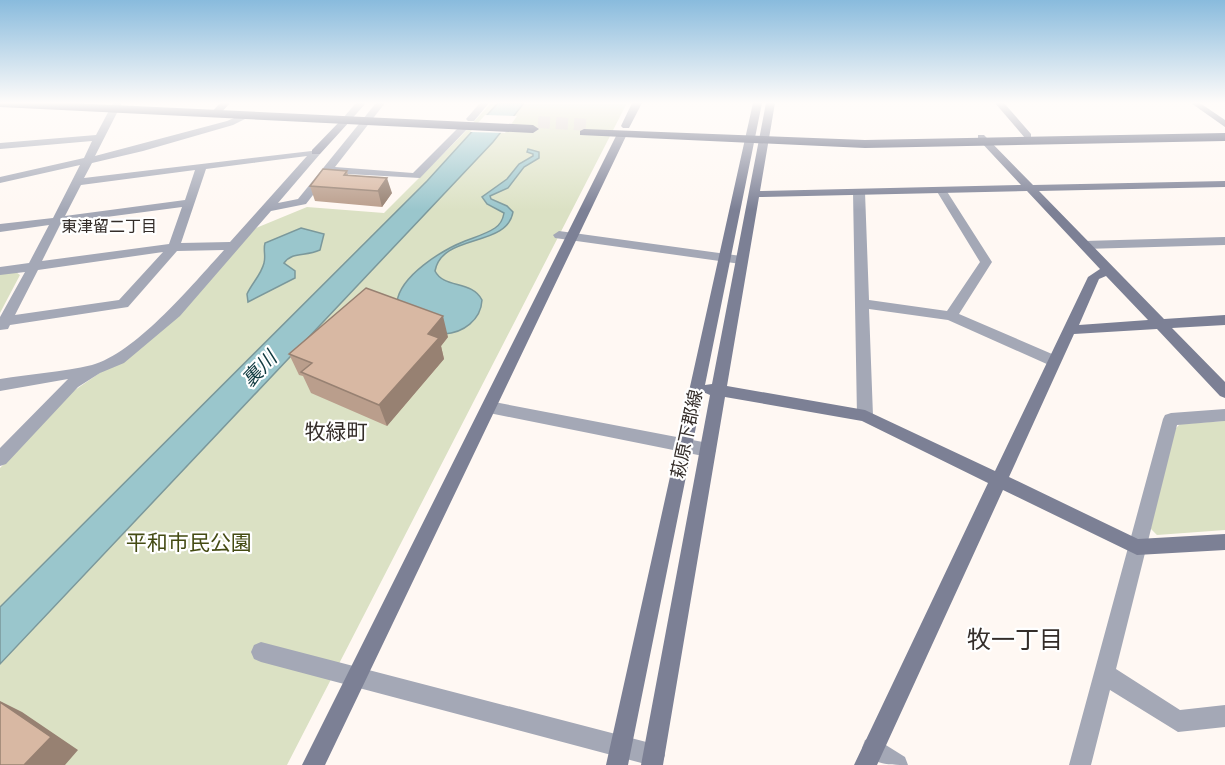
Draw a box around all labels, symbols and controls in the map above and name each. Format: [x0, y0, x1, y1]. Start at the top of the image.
district label: 東津留二丁目 [61, 217, 157, 236]
water label: 裏川 [236, 345, 283, 392]
street label: 萩原下郡線 [667, 388, 707, 480]
district label: 牧緑町 [305, 419, 368, 445]
park label: 平和市民公園 [126, 530, 252, 556]
district label: 牧一丁目 [967, 626, 1063, 654]

